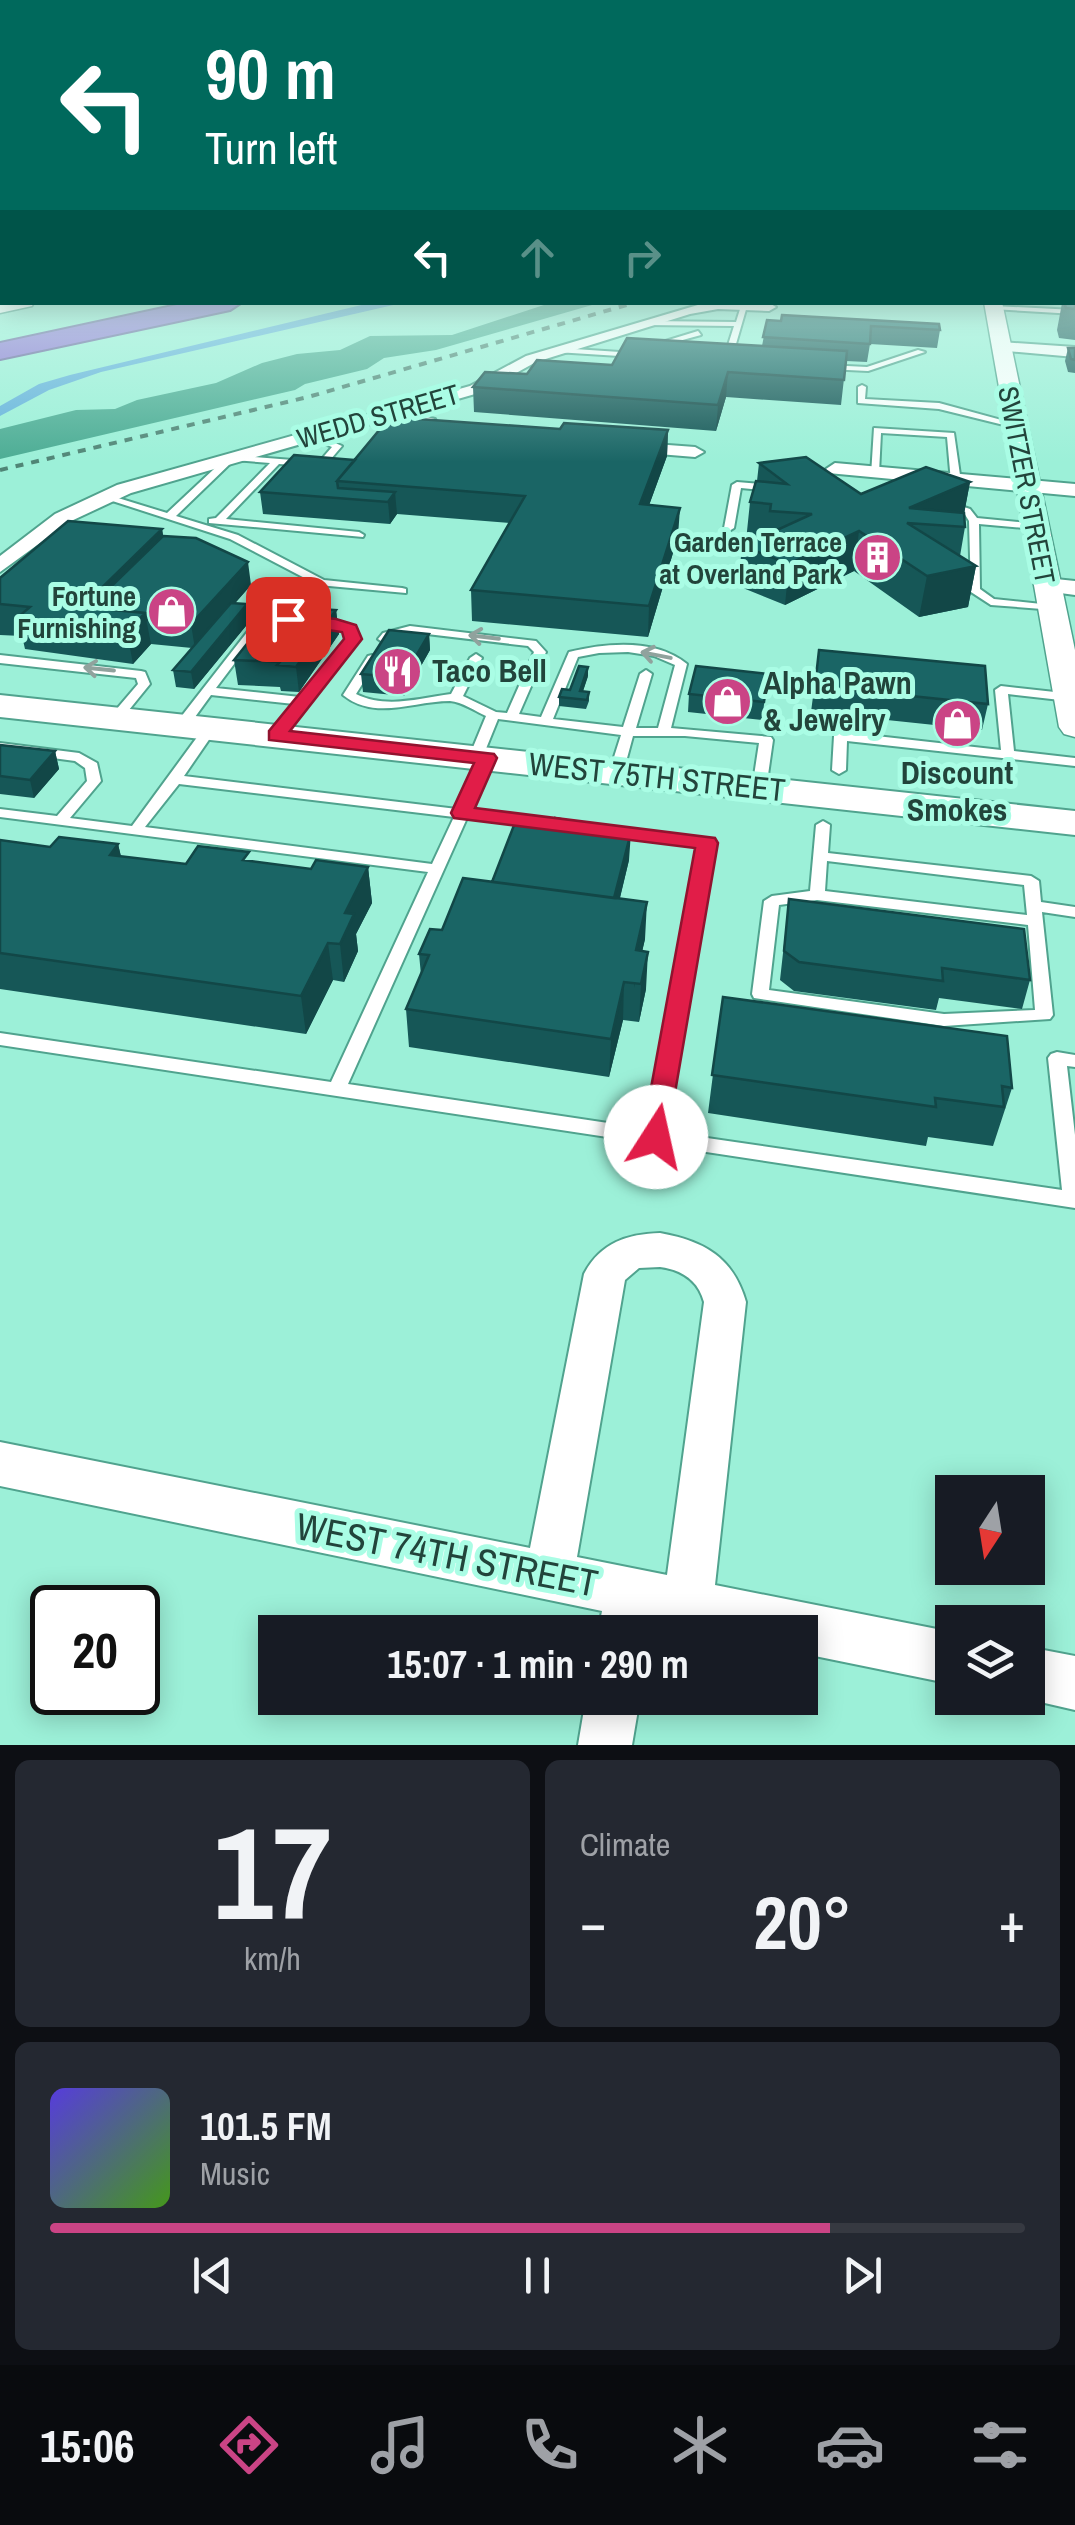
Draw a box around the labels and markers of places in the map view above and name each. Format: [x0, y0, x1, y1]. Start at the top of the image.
place label: Garden Terrace at Overland Park [659, 523, 842, 593]
building icon: Garden Terrace at Overland Park [851, 532, 903, 584]
place label: Fortune Furnishing [17, 577, 136, 647]
pin [246, 577, 331, 662]
shop icon: Fortune Furnishing [145, 586, 197, 638]
restaurant icon: Taco Bell [371, 645, 423, 697]
place label: Taco Bell [432, 649, 547, 692]
place label: Alpha Pawn & Jewelry [763, 661, 912, 741]
shop icon: Alpha Pawn & Jewelry [702, 675, 754, 727]
shop icon: Discount Smokes [931, 697, 983, 749]
place label: Discount Smokes [901, 751, 1013, 831]

